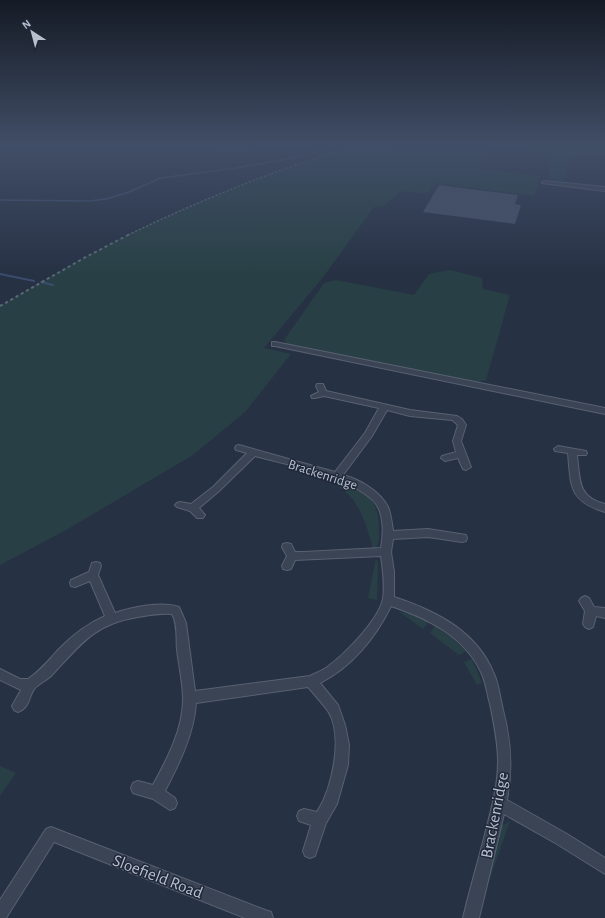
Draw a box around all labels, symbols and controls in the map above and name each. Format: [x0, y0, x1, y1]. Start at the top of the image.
north arrow [12, 12, 52, 52]
text: N [20, 18, 33, 31]
street label: Brackenridge [286, 457, 359, 493]
street label: Brackenridge [478, 771, 511, 859]
street label: Sloefield Road [110, 851, 205, 902]

